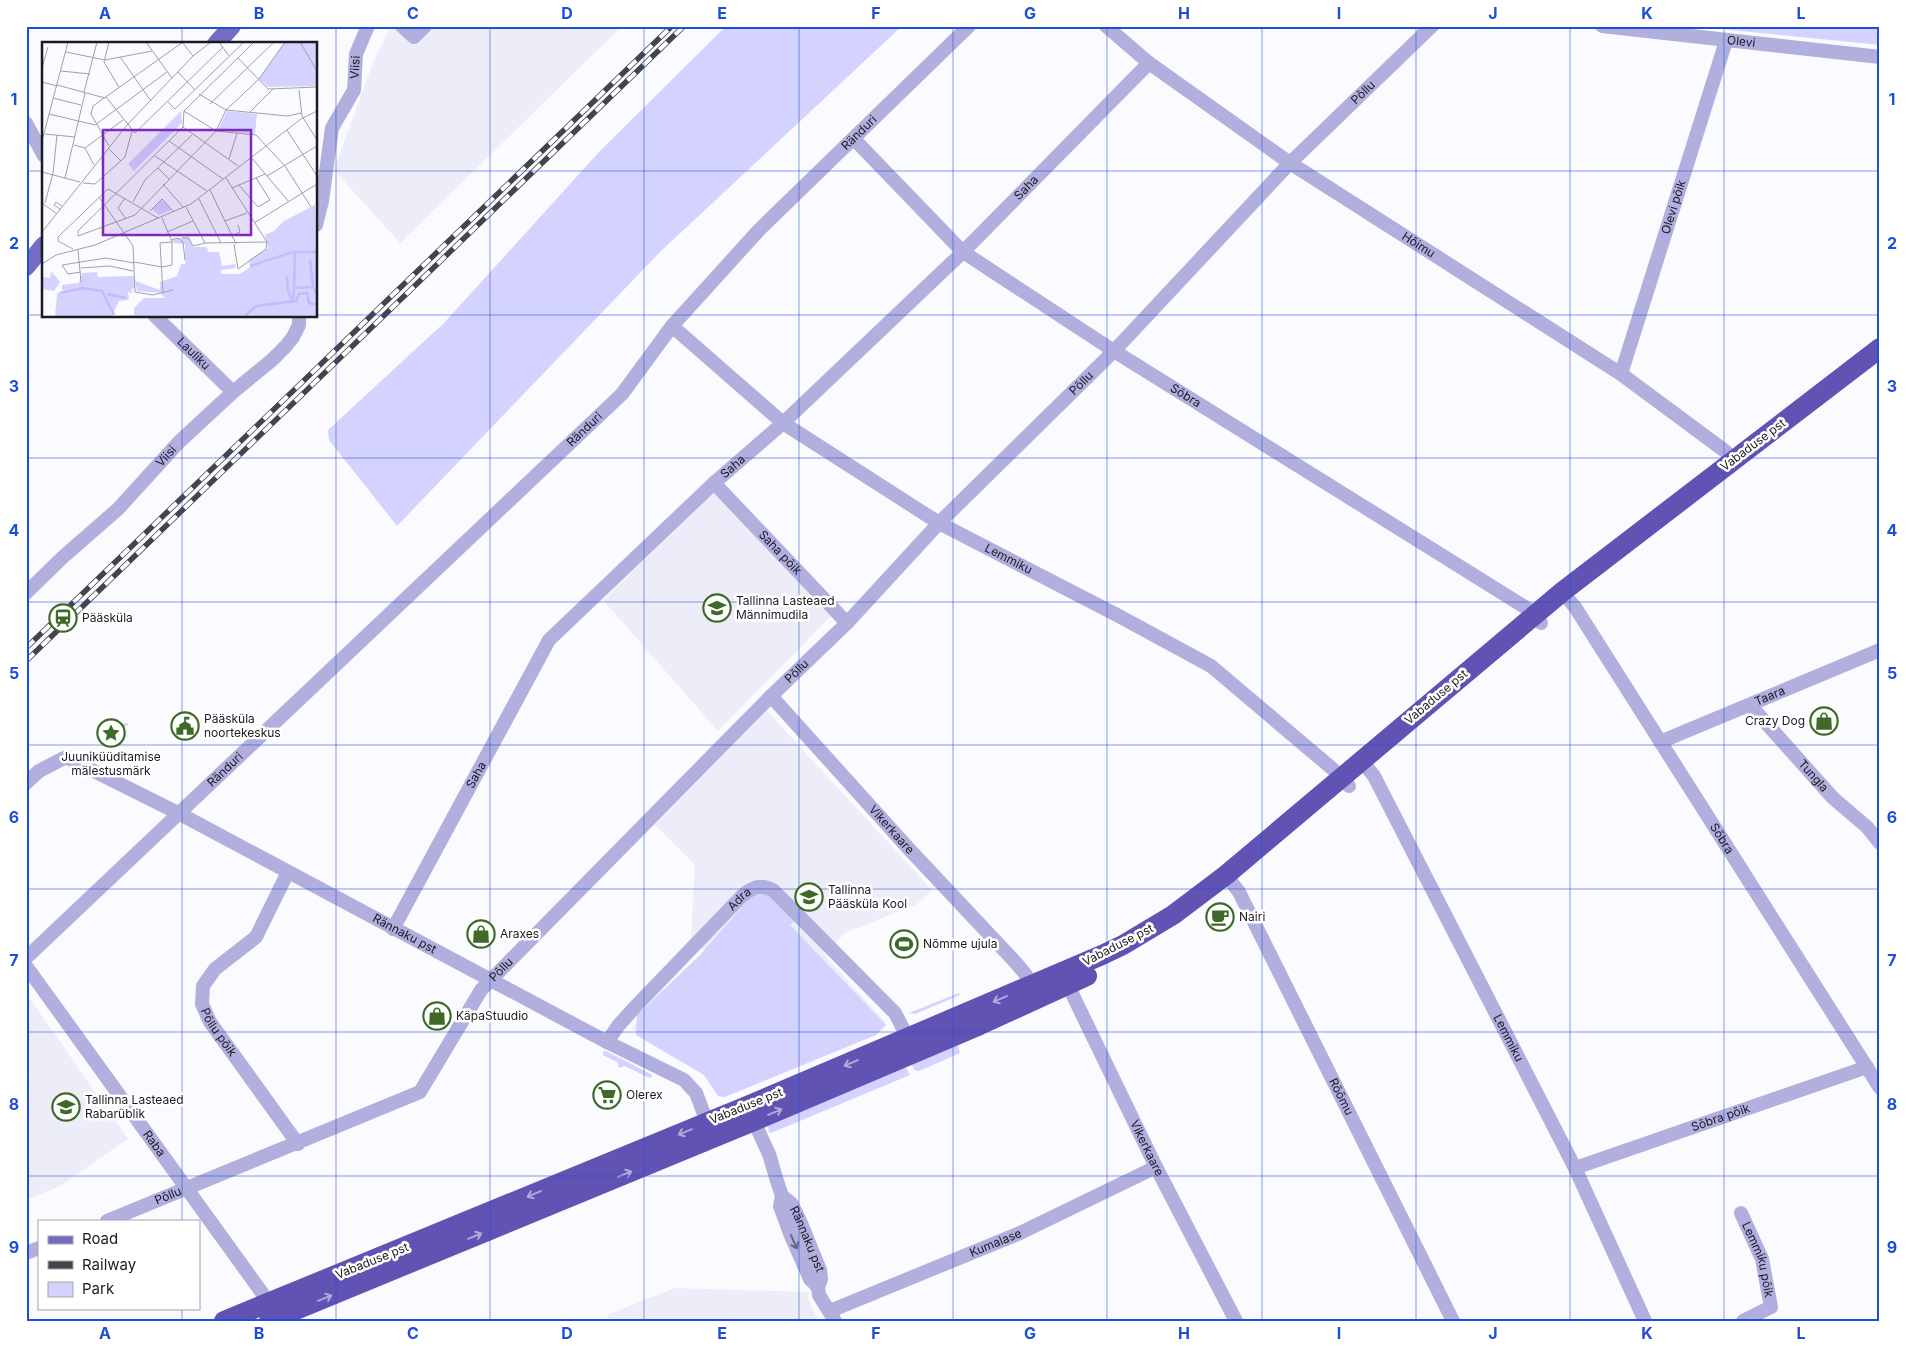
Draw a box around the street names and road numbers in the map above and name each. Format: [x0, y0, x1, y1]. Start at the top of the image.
street label: Olevi [1726, 32, 1756, 50]
street label: Viisi [347, 55, 363, 79]
street label: Põllu [1348, 77, 1378, 107]
street label: Ränduri [838, 112, 880, 153]
street label: Saha [1011, 172, 1041, 203]
street label: Olevi põik [1658, 178, 1689, 236]
street label: Hõimu [1399, 228, 1438, 261]
street label: Lauliku [174, 334, 214, 373]
street label: Põllu [1066, 368, 1096, 398]
street label: Sõbra [1168, 380, 1204, 410]
street label: Ränduri [563, 409, 605, 450]
street label: Vabaduse pst [1717, 415, 1788, 474]
street label: Viisi [152, 442, 179, 470]
street label: Saha [717, 451, 748, 481]
street label: Saha põik [756, 527, 805, 578]
street label: Lemmiku [982, 540, 1035, 577]
street label: Põllu [781, 656, 812, 686]
street label: Vabaduse pst [1401, 666, 1470, 727]
street label: Taara [1752, 683, 1787, 709]
street label: Ränduri [204, 749, 246, 790]
street label: Tungla [1795, 756, 1832, 795]
street label: Saha [462, 759, 489, 791]
street label: Vikerkaare [866, 802, 918, 857]
street label: Sõbra [1707, 820, 1738, 856]
street label: Adra [724, 884, 754, 913]
street label: Rännaku pst [370, 910, 439, 957]
street label: Vabaduse pst [1080, 920, 1156, 969]
street label: Põllu [486, 954, 516, 984]
street label: Põllu põik [198, 1005, 240, 1059]
street label: Lemmiku [1490, 1011, 1527, 1064]
street label: Rõõmu [1326, 1075, 1357, 1117]
street label: Vabaduse pst [707, 1084, 785, 1127]
street label: Sõbra põik [1689, 1100, 1752, 1134]
street label: Vikerkaare [1127, 1117, 1167, 1178]
street label: Raba [140, 1127, 169, 1159]
street label: Põllu [152, 1183, 184, 1208]
street label: Rännaku pst [787, 1204, 828, 1274]
street label: Lemmiku põik [1739, 1219, 1777, 1299]
street label: Kumalase [967, 1225, 1024, 1260]
street label: Vabaduse pst [333, 1239, 411, 1282]

